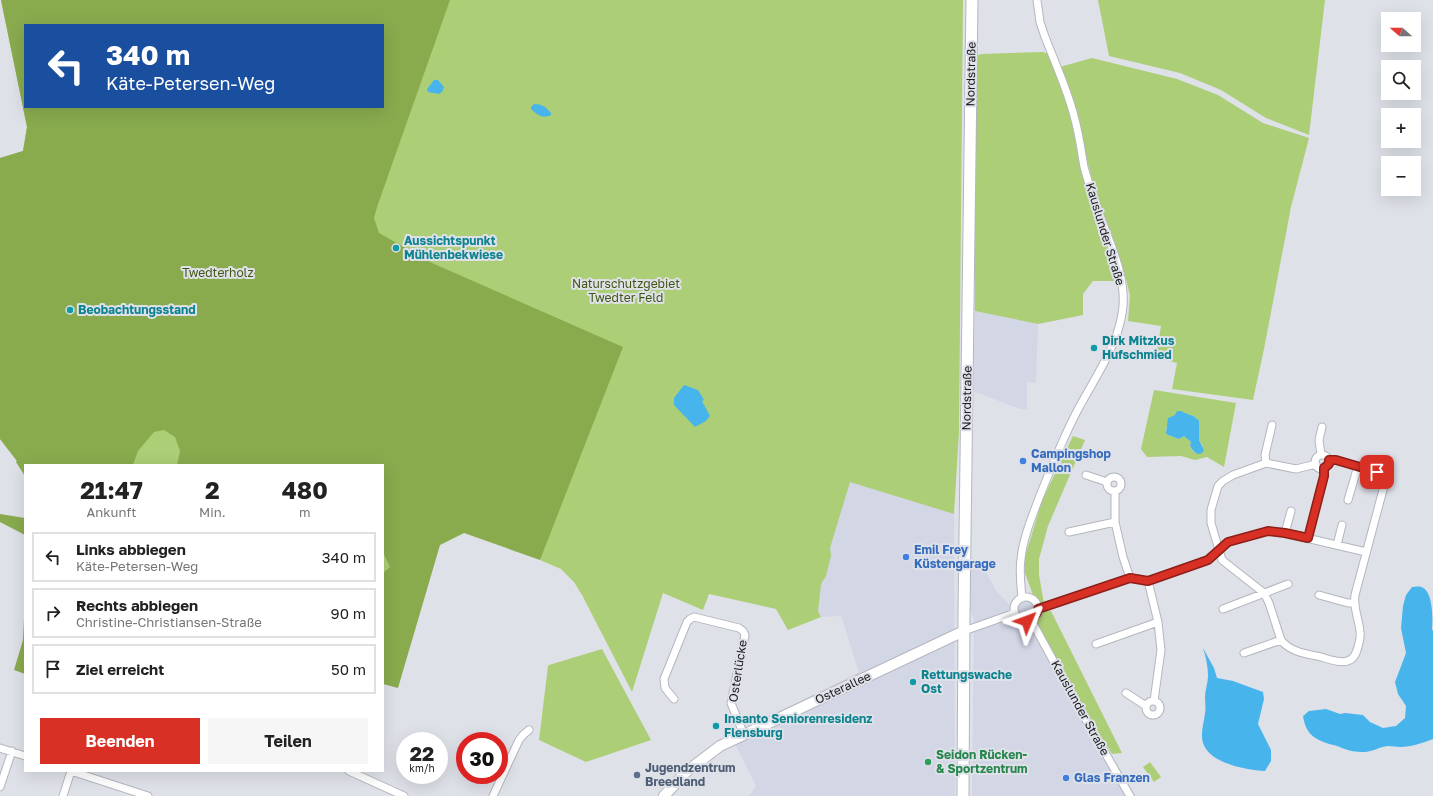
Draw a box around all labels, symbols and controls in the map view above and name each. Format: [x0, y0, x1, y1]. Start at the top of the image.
north arrow [1381, 12, 1421, 52]
map controls [1381, 12, 1421, 196]
text: 340 m [106, 38, 190, 71]
icon: left [40, 40, 92, 92]
street label: Nordstraße [962, 41, 979, 106]
button: search [1381, 60, 1421, 100]
text: Käte-Petersen-Weg [106, 72, 275, 94]
button: + [1381, 108, 1421, 148]
button: − [1381, 156, 1421, 196]
street label: Kauslunder Straße [1083, 181, 1128, 287]
place label: Aussichtspunkt Mühlenbekwiese [404, 233, 503, 262]
marker: Aussichtspunkt Mühlenbekwiese [391, 243, 401, 253]
park label: Twedterholz [182, 265, 254, 280]
park label: Naturschutzgebiet Twedter Feld [572, 276, 680, 305]
place label: Beobachtungsstand [78, 302, 196, 317]
marker: Beobachtungsstand [65, 305, 75, 315]
place label: Dirk Mitzkus Hufschmied [1102, 333, 1175, 362]
marker: Dirk Mitzkus Hufschmied [1089, 343, 1099, 353]
street label: Nordstraße [958, 365, 975, 430]
place label: Campingshop Mallon [1031, 446, 1111, 475]
pin [1360, 455, 1394, 489]
marker: Campingshop Mallon [1018, 456, 1028, 466]
icon: arrive [1366, 461, 1388, 483]
text: 21:47 [80, 475, 143, 504]
text: 2 [205, 475, 220, 504]
text: 480 [282, 475, 328, 504]
text: Ankunft [87, 504, 137, 520]
text: Min. [199, 504, 226, 520]
text: m [299, 504, 311, 520]
text: Links abbiegen [76, 540, 186, 558]
place label: Emil Frey Küstengarage [914, 542, 996, 571]
icon: left [42, 546, 64, 568]
text: 340 m [322, 548, 366, 566]
marker: Emil Frey Küstengarage [901, 552, 911, 562]
text: Käte-Petersen-Weg [76, 558, 198, 574]
text: Rechts abbiegen [76, 596, 198, 614]
position arrow [1006, 600, 1048, 642]
icon: right [42, 602, 64, 624]
text: 90 m [331, 604, 366, 622]
text: Christine-Christiansen-Straße [76, 614, 262, 630]
street label: Osterlücke [725, 639, 750, 703]
icon: arrive [42, 658, 64, 680]
street label: Kauslunder Straße [1048, 658, 1113, 758]
text: Ziel erreicht [76, 660, 164, 678]
text: 50 m [331, 660, 366, 678]
place label: Rettungswache Ost [921, 667, 1012, 696]
street label: Osterallee [813, 668, 873, 707]
marker: Rettungswache Ost [908, 677, 918, 687]
place label: Insanto Seniorenresidenz Flensburg [724, 711, 872, 740]
button: Beenden [40, 718, 200, 764]
button: Teilen [208, 718, 368, 764]
marker: Insanto Seniorenresidenz Flensburg [711, 721, 721, 731]
speed limit sign: 30 [456, 732, 508, 784]
text: 22 [410, 741, 434, 765]
place label: Seidon Rücken- & Sportzentrum [936, 747, 1028, 776]
marker: Seidon Rücken- & Sportzentrum [923, 757, 933, 767]
place label: Jugendzentrum Breedland [645, 760, 736, 789]
text: km/h [409, 762, 435, 774]
marker: Jugendzentrum Breedland [632, 770, 642, 780]
place label: Glas Franzen [1074, 770, 1150, 785]
marker: Glas Franzen [1061, 773, 1071, 783]

